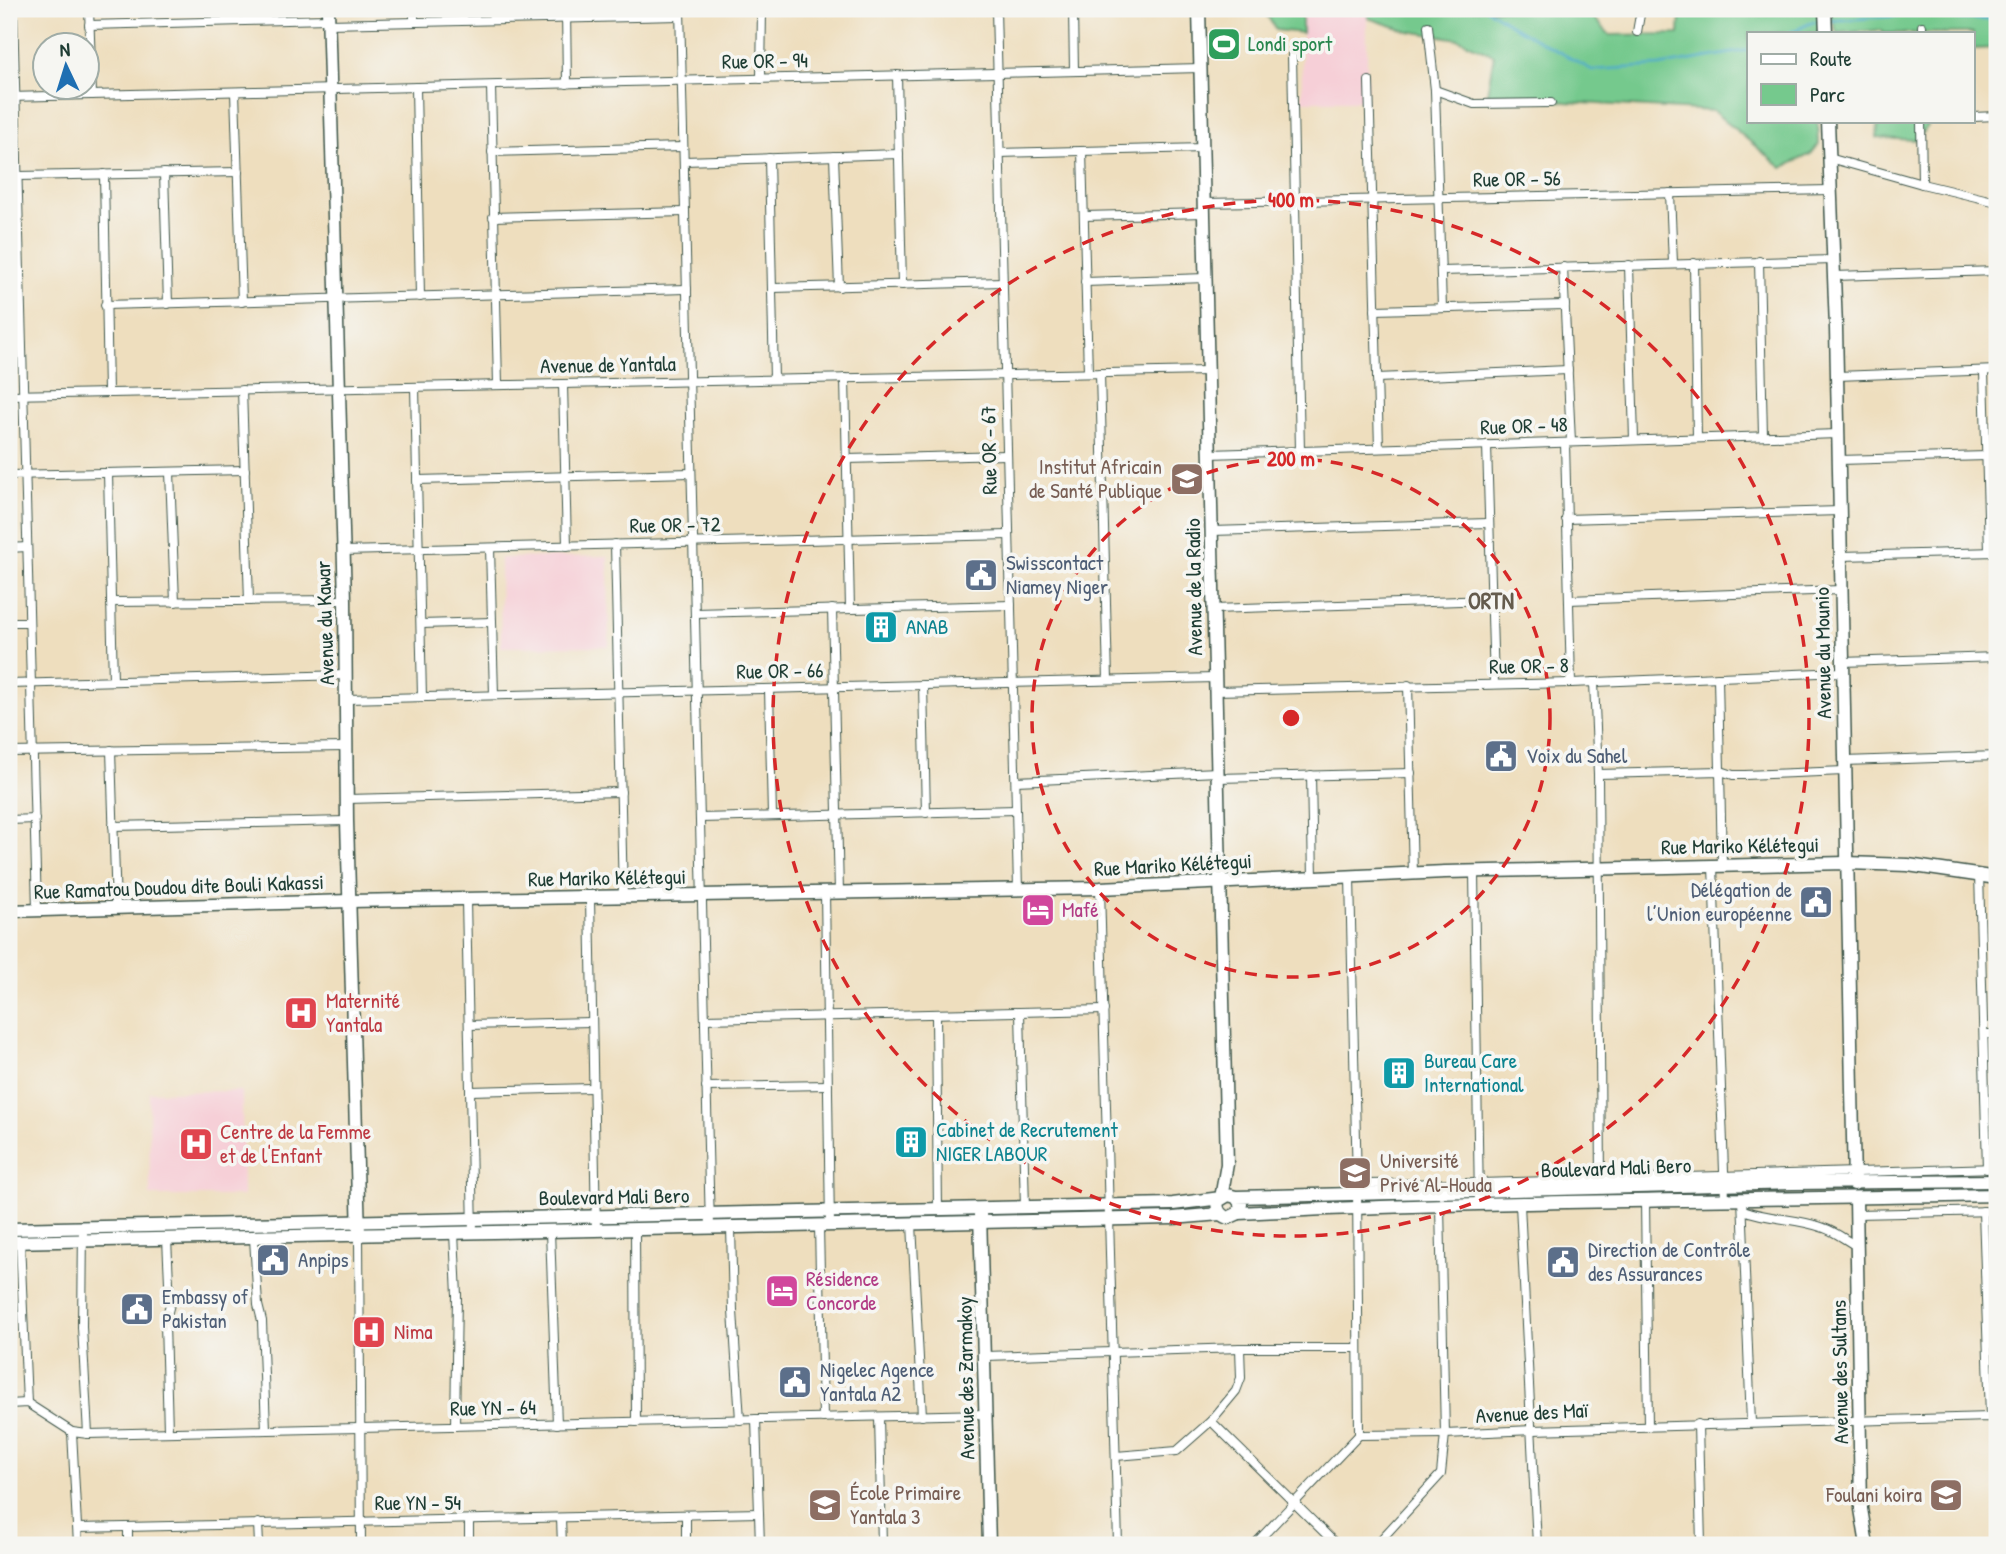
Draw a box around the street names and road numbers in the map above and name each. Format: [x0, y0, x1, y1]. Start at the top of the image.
street label: Rue OR - 94 [722, 45, 808, 76]
street label: Rue OR - 56 [1473, 163, 1561, 194]
street label: Avenue de Yantala [540, 349, 676, 380]
street label: Rue OR - 67 [973, 405, 1004, 495]
street label: Rue OR - 48 [1480, 409, 1568, 442]
street label: Rue OR - 72 [629, 509, 721, 540]
street label: Avenue de la Radio [1178, 518, 1209, 656]
street label: Avenue du Kawar [308, 560, 341, 686]
street label: Avenue du Mounio [1807, 587, 1838, 719]
street label: Rue OR - 8 [1489, 650, 1569, 681]
street label: Rue OR - 66 [736, 655, 824, 686]
street label: Rue Mariko Kélétegui [1661, 830, 1819, 861]
street label: Rue Mariko Kélétegui [1093, 846, 1253, 883]
street label: Rue Mariko Kélétegui [528, 862, 686, 893]
street label: Rue Ramatou Doudou dite Bouli Kakassi [34, 867, 324, 906]
street label: Boulevard Mali Bero [1540, 1150, 1692, 1185]
street label: Boulevard Mali Bero [538, 1181, 690, 1212]
street label: Avenue des Zarmakoy [950, 1296, 981, 1460]
street label: Avenue des Sultans [1824, 1300, 1855, 1444]
street label: Rue YN - 64 [450, 1392, 536, 1423]
street label: Avenue des Maï [1475, 1395, 1589, 1430]
street label: Rue YN - 54 [375, 1488, 461, 1517]

